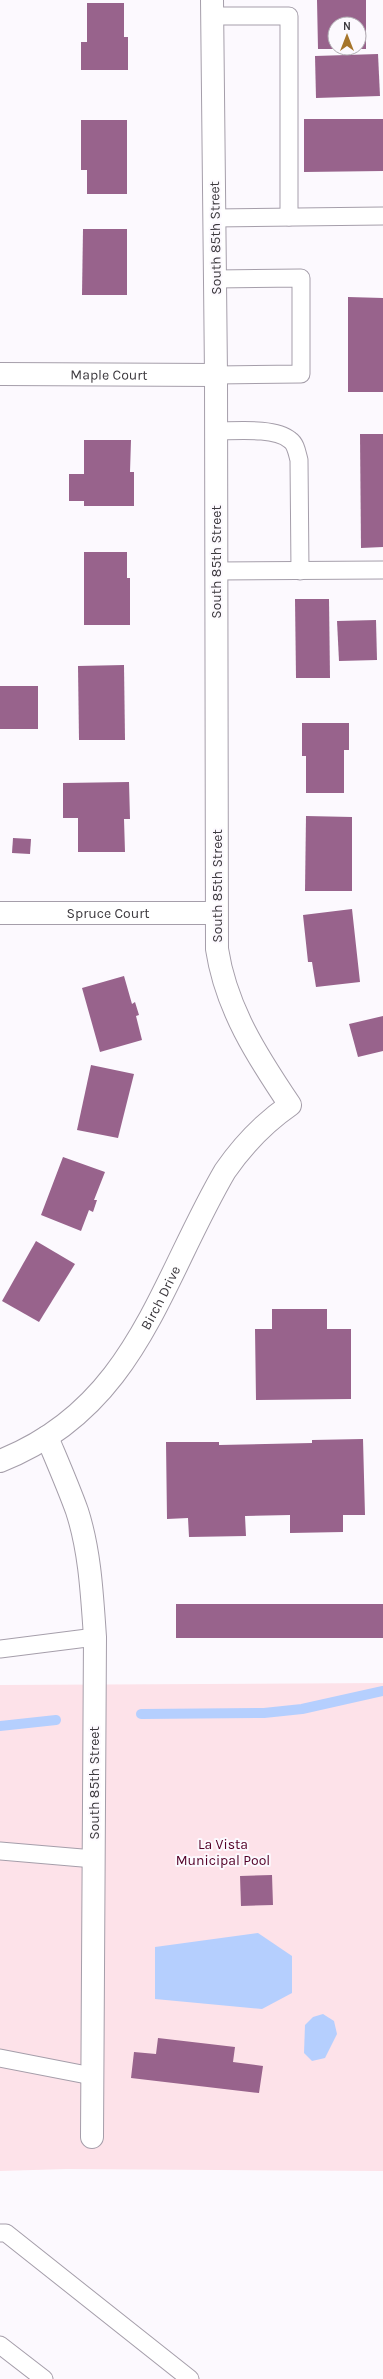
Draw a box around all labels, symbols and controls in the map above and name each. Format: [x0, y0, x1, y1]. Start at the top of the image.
north arrow [327, 16, 367, 56]
text: N [343, 20, 351, 33]
street label: South 85th Street [206, 181, 225, 295]
street label: Maple Court [70, 366, 148, 384]
street label: South 85th Street [208, 505, 225, 619]
street label: South 85th Street [209, 829, 226, 943]
street label: Spruce Court [66, 905, 150, 922]
street label: Birch Drive [137, 1263, 184, 1333]
street label: South 85th Street [86, 1726, 103, 1840]
park label: La Vista Municipal Pool [176, 1836, 270, 1869]

